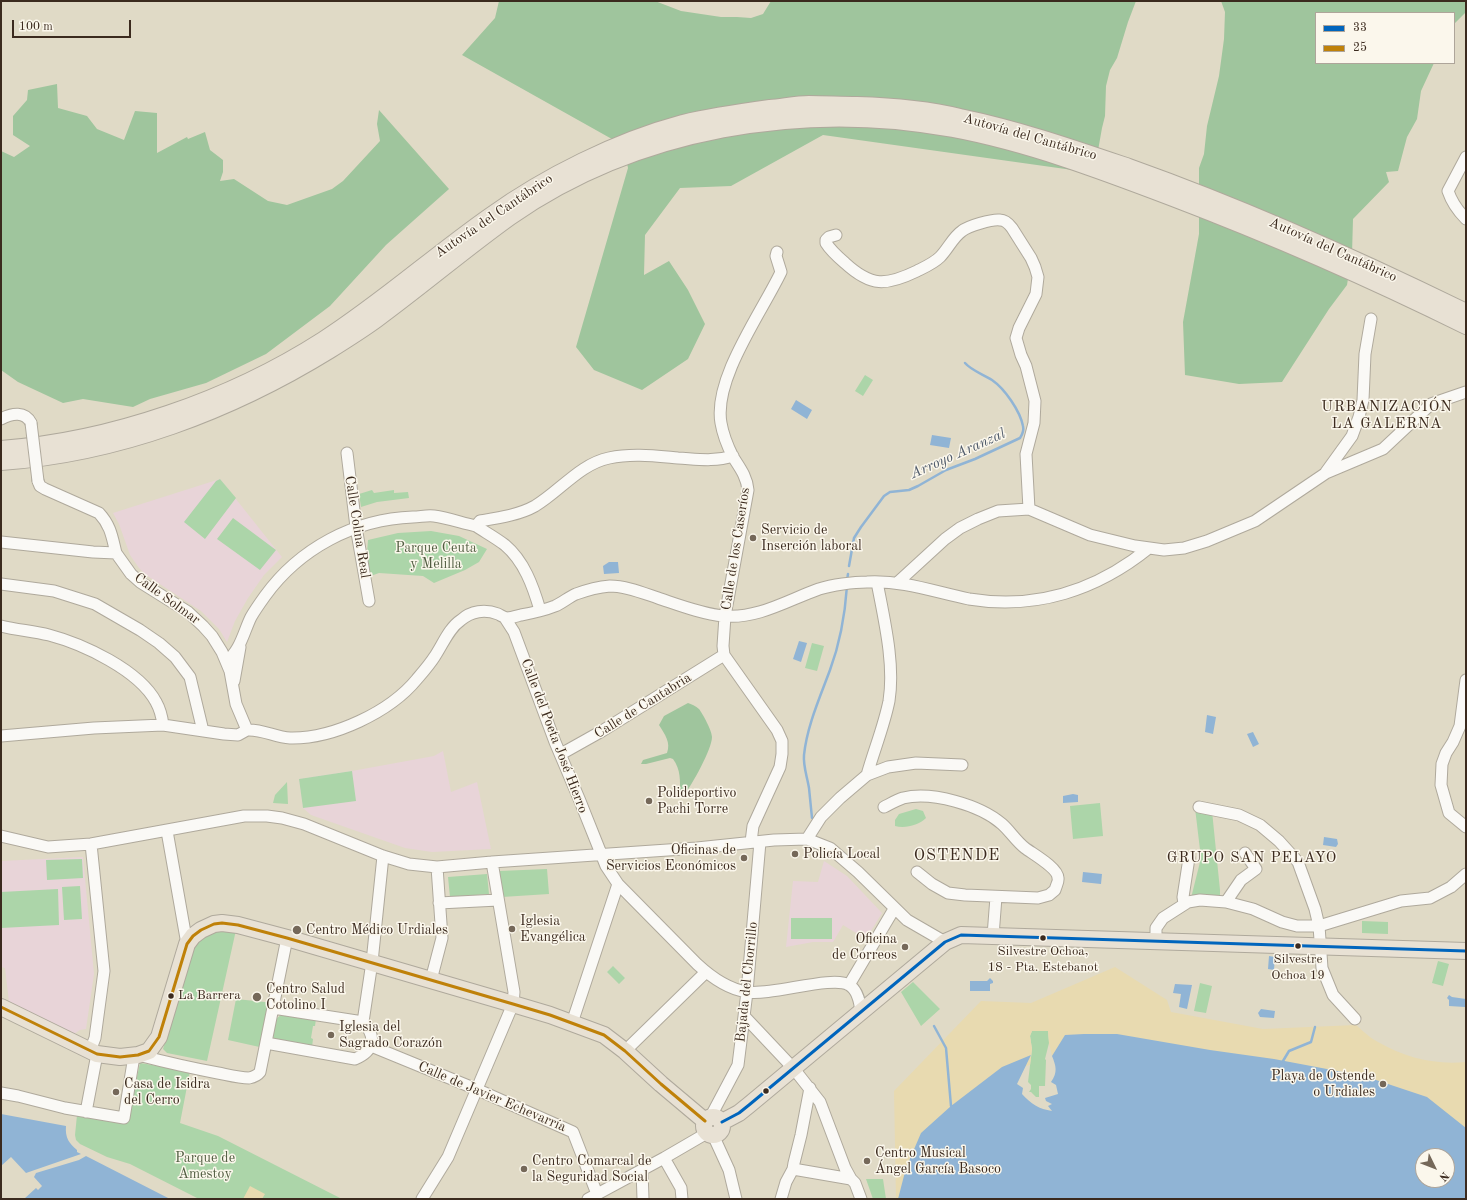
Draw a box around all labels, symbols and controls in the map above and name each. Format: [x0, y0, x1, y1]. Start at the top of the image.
scale bar [14, 12, 133, 38]
legend [1315, 12, 1455, 64]
text: 100 m [19, 21, 53, 33]
text: 33 [1353, 22, 1367, 34]
text: 25 [1353, 42, 1367, 54]
street label: Autovía del Cantábrico [961, 110, 1099, 164]
street label: Autovía del Cantábrico [432, 170, 556, 262]
street label: Autovía del Cantábrico [1266, 214, 1400, 286]
district label: URBANIZACIÓN LA GALERNA [1321, 398, 1453, 433]
water label: Arroyo Aranzal [908, 425, 1008, 483]
street label: Calle Colina Real [341, 474, 373, 580]
street label: Calle de los Caseríos [718, 486, 754, 612]
place label: Servicio de Inserción laboral [761, 522, 862, 554]
marker: Servicio de Inserción laboral [748, 533, 758, 543]
park label: Parque Ceuta y Melilla [395, 540, 477, 572]
street label: Calle Solmar [131, 569, 203, 629]
street label: Calle del Poeta José Hierro [517, 656, 591, 816]
street label: Calle de Cantabria [591, 669, 695, 743]
place label: Polideportivo Pachi Torre [657, 785, 736, 818]
marker: Polideportivo Pachi Torre [644, 796, 654, 806]
place label: Oficinas de Servicios Económicos [606, 842, 736, 874]
place label: Policía Local [803, 846, 880, 862]
district label: OSTENDE [914, 846, 1000, 866]
marker: Policía Local [790, 849, 800, 859]
district label: GRUPO SAN PELAYO [1167, 849, 1337, 867]
marker: Oficinas de Servicios Económicos [739, 853, 749, 863]
place label: Iglesia Evangélica [520, 913, 586, 946]
street label: Bajada del Chorrillo [732, 921, 762, 1043]
place label: Centro Médico Urdiales [306, 922, 448, 938]
marker: Centro Médico Urdiales [291, 924, 303, 936]
marker: Iglesia Evangélica [507, 924, 517, 934]
place label: Oficina de Correos [832, 931, 897, 964]
marker: Silvestre Ochoa, 18 - Pta. Estebanot [1038, 933, 1048, 943]
marker: Silvestre Ochoa 19 [1293, 941, 1303, 951]
marker: Oficina de Correos [900, 942, 910, 952]
place label: Silvestre Ochoa, 18 - Pta. Estebanot [988, 944, 1098, 975]
place label: Silvestre Ochoa 19 [1271, 952, 1325, 983]
place label: Centro Salud Cotolino I [266, 981, 345, 1014]
place label: La Barrera [178, 988, 241, 1004]
marker: La Barrera [166, 991, 176, 1001]
marker: Centro Salud Cotolino I [251, 991, 263, 1003]
place label: Iglesia del Sagrado Corazón [339, 1019, 443, 1052]
marker: Iglesia del Sagrado Corazón [326, 1030, 336, 1040]
street label: Calle de Javier Echevarría [415, 1058, 569, 1136]
place label: Playa de Ostende o Urdiales [1271, 1068, 1375, 1100]
place label: Casa de Isidra del Cerro [124, 1076, 210, 1108]
marker: Playa de Ostende o Urdiales [1378, 1079, 1388, 1089]
unlabelled marker [761, 1086, 771, 1096]
marker: Casa de Isidra del Cerro [111, 1087, 121, 1097]
place label: Centro Musical Ángel García Basoco [875, 1145, 1001, 1178]
north arrow [1415, 1148, 1455, 1188]
park label: Parque de Amestoy [175, 1150, 235, 1182]
place label: Centro Comarcal de la Seguridad Social [532, 1153, 651, 1186]
marker: Centro Musical Ángel García Basoco [862, 1156, 872, 1166]
marker: Centro Comarcal de la Seguridad Social [519, 1164, 529, 1174]
text: N [1437, 1169, 1450, 1183]

